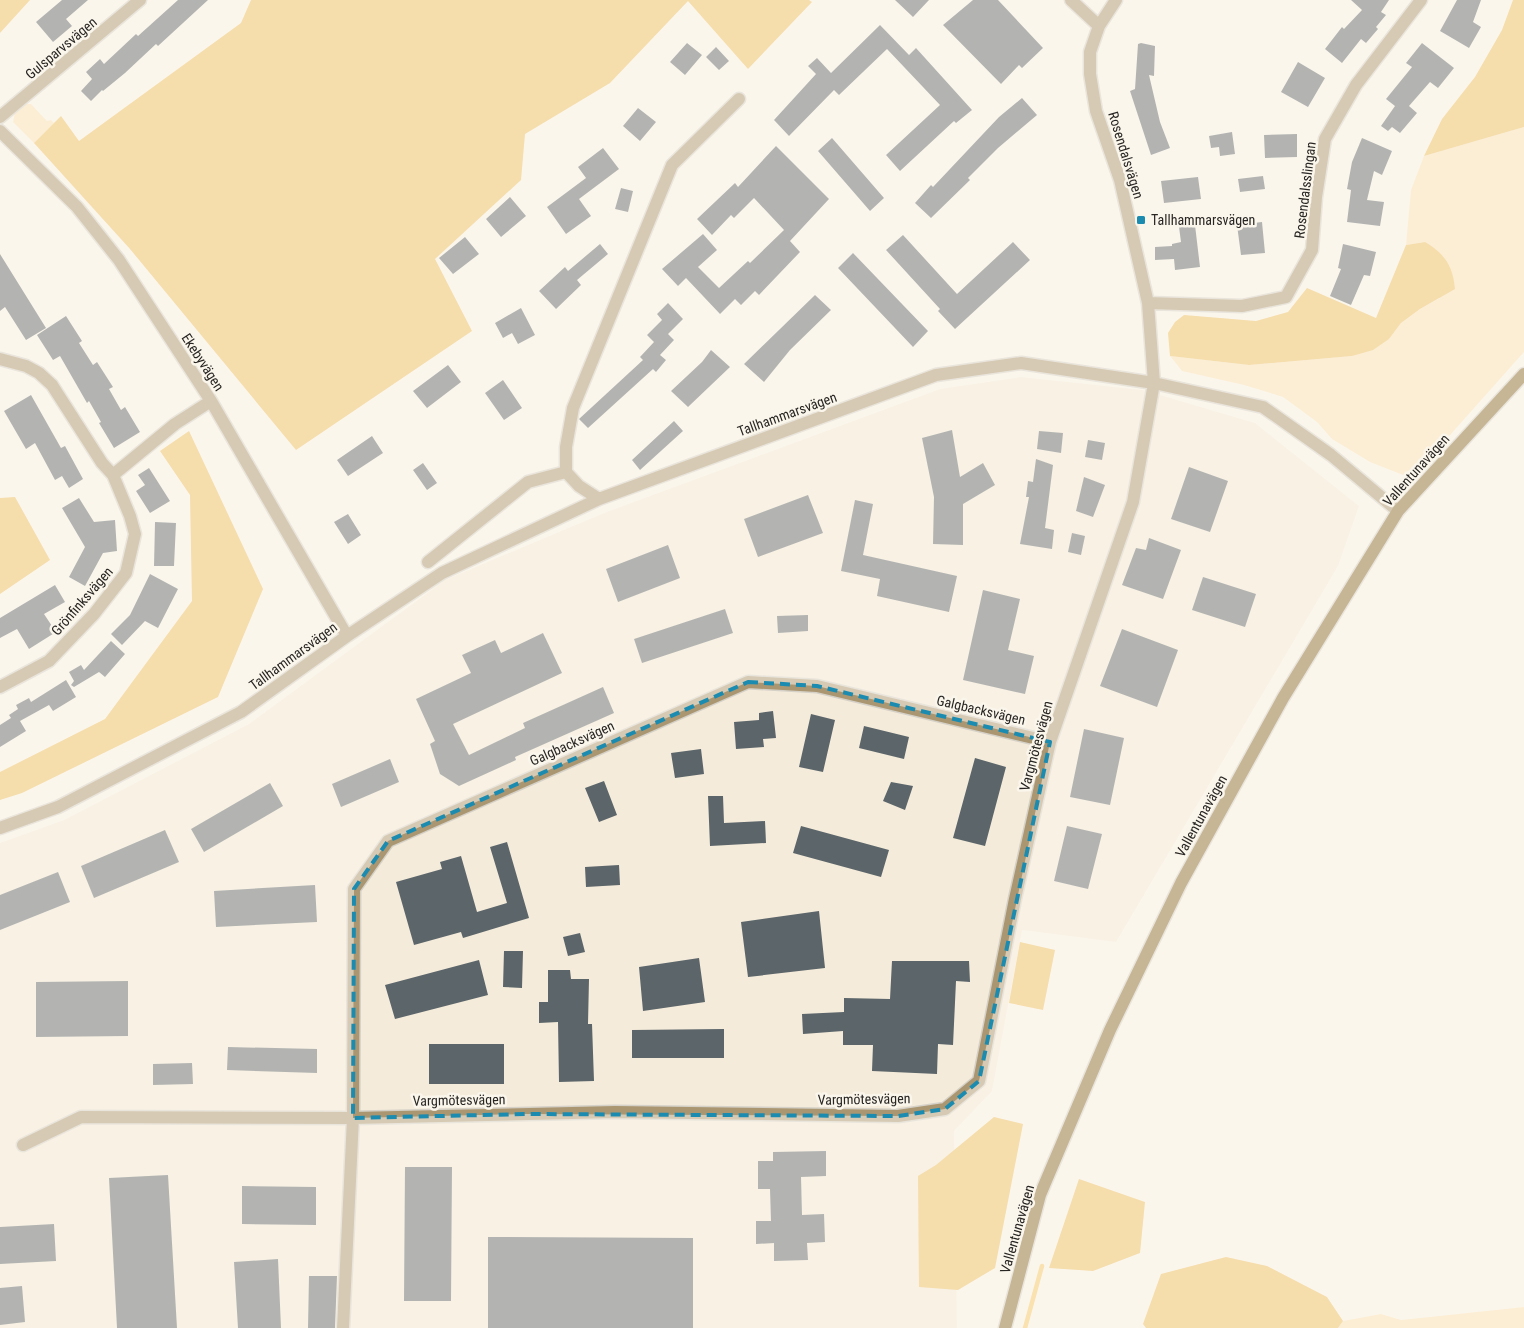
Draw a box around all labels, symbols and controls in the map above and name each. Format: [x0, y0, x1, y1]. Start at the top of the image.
street label: Gulsparvsvägen [22, 14, 100, 82]
street label: Rosendalsvägen [1105, 109, 1147, 201]
street label: Rosendalsslingan [1291, 141, 1319, 239]
place label: Tallhammarsvägen [1151, 212, 1255, 228]
marker: Tallhammarsvägen [1135, 214, 1147, 226]
street label: Ekebyvägen [179, 330, 227, 394]
street label: Tallhammarsvägen [735, 389, 839, 439]
street label: Vallentunavägen [1380, 431, 1452, 509]
street label: Grönfinksvägen [48, 564, 116, 638]
street label: Tallhammarsvägen [246, 619, 340, 693]
street label: Galgbacksvägen [935, 692, 1027, 728]
street label: Vargmötesvägen [1016, 699, 1056, 793]
street label: Galgbacksvägen [527, 717, 617, 769]
street label: Vallentunavägen [1172, 772, 1230, 860]
street label: Vargmötesvägen [817, 1090, 911, 1108]
street label: Vargmötesvägen [412, 1091, 506, 1109]
street label: Vallentunavägen [997, 1183, 1037, 1275]

